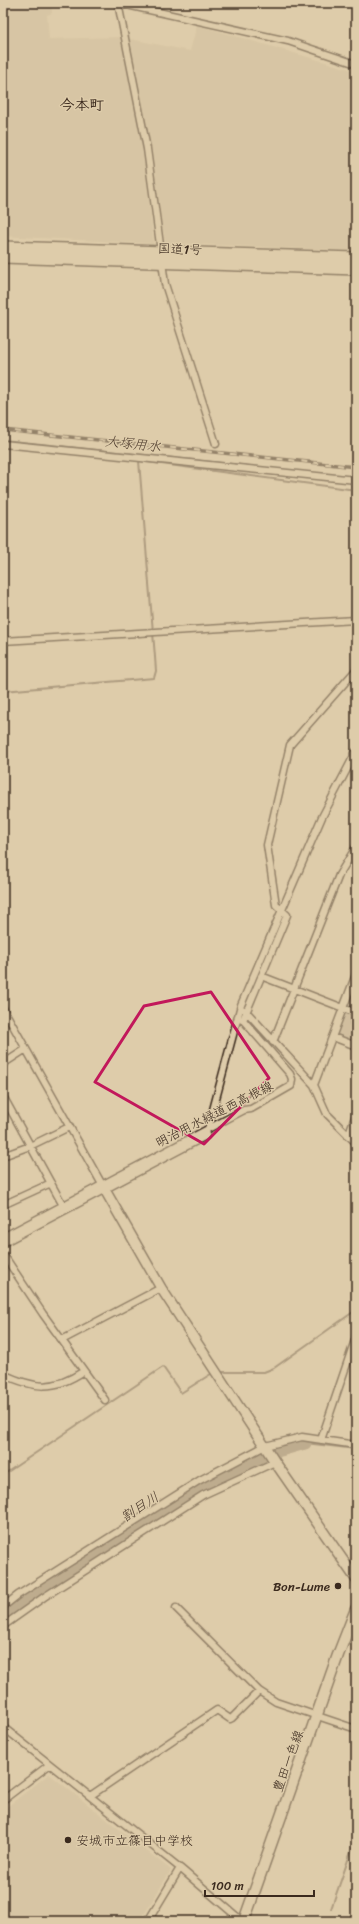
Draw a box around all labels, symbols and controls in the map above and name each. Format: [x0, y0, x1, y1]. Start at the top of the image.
district label: 今本町 [59, 92, 105, 118]
street label: 国道1号 [157, 237, 203, 261]
water label: 大塚用水 [104, 429, 162, 459]
street label: 明治用水緑道西高根線 [151, 1074, 278, 1154]
water label: 割目川 [116, 1485, 164, 1529]
place label: Bon-Lume [273, 1575, 330, 1598]
marker: Bon-Lume [333, 1581, 343, 1591]
street label: 豊田一色線 [266, 1726, 310, 1795]
place label: 安城市立篠目中学校 [76, 1829, 193, 1852]
marker: 安城市立篠目中学校 [63, 1835, 73, 1845]
scale bar [205, 1872, 314, 1898]
text: 100 m [211, 1875, 244, 1897]

